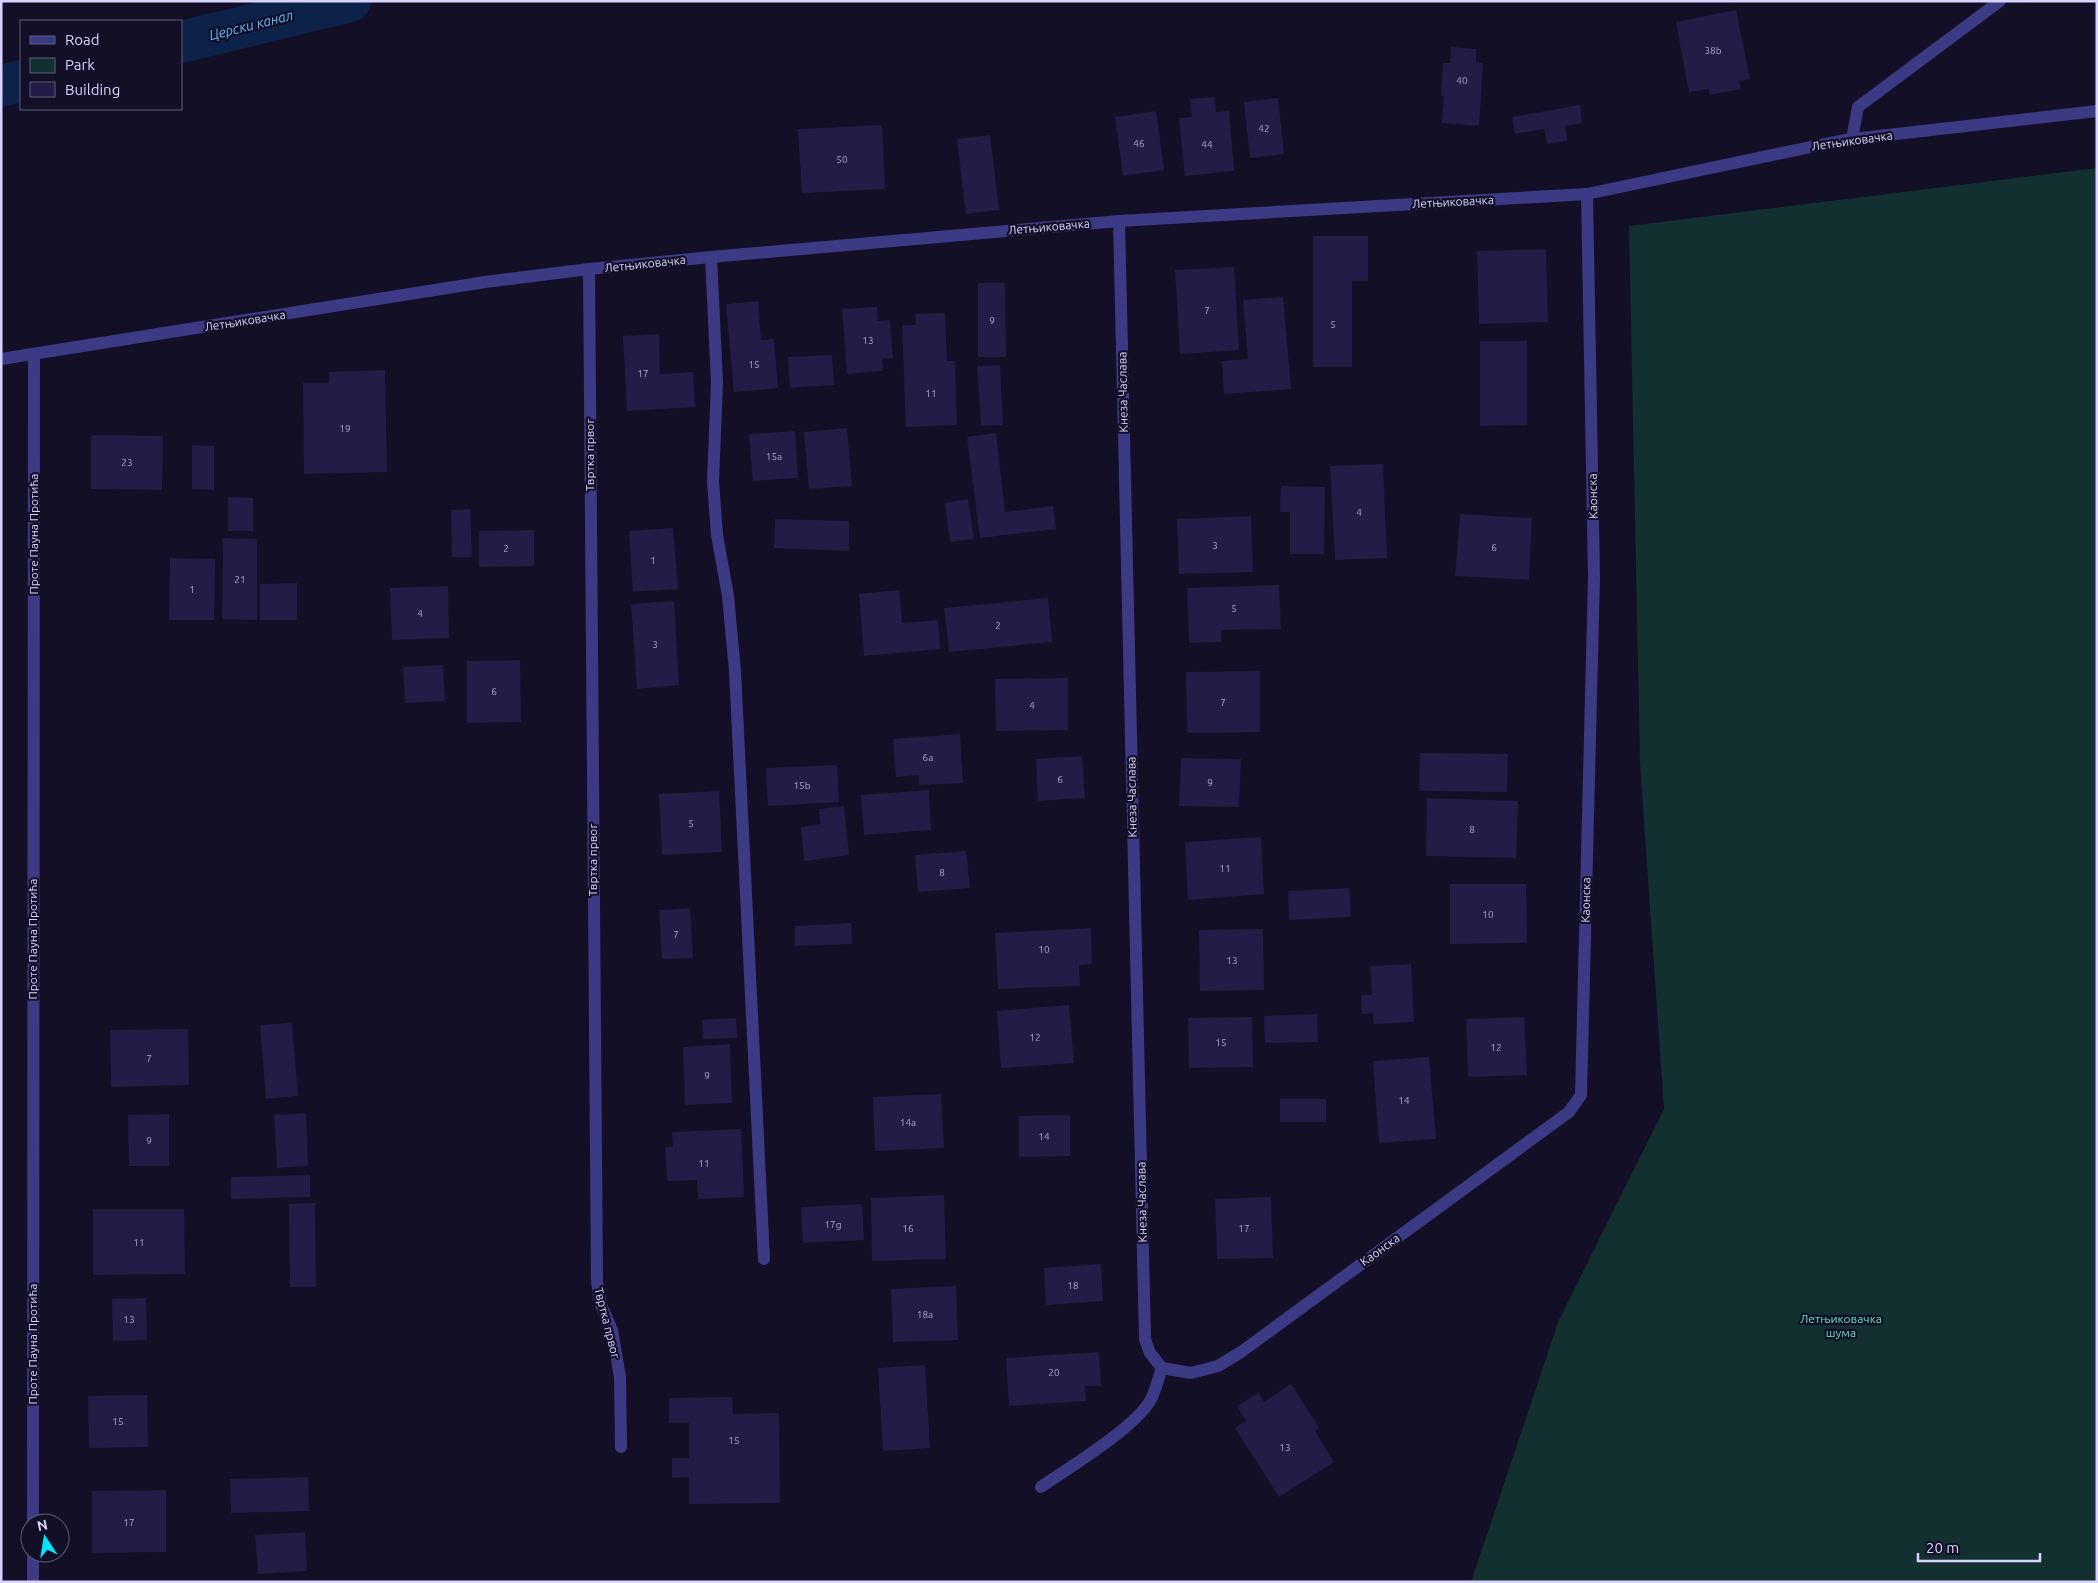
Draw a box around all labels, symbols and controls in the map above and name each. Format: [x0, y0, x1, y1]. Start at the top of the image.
water label: Церски канал [207, 7, 295, 43]
legend [20, 20, 182, 110]
text: Road [65, 31, 100, 48]
house number: 38b [1704, 45, 1722, 56]
text: Park [65, 56, 95, 73]
house number: 40 [1456, 75, 1468, 86]
text: Building [65, 81, 120, 98]
house number: 42 [1258, 123, 1270, 134]
street label: Летњиковачка [1810, 128, 1893, 153]
house number: 46 [1133, 138, 1145, 149]
house number: 44 [1201, 139, 1213, 150]
house number: 50 [836, 154, 848, 165]
street label: Летњиковачка [1412, 193, 1494, 210]
street label: Летњиковачка [1008, 216, 1090, 237]
street label: Летњиковачка [604, 253, 686, 274]
house number: 7 [1204, 305, 1210, 316]
street label: Летњиковачка [203, 308, 286, 333]
house number: 9 [989, 315, 995, 326]
house number: 5 [1330, 319, 1336, 330]
house number: 13 [862, 335, 874, 346]
street label: Кнеза Часлава [1115, 351, 1130, 433]
house number: 15 [748, 359, 760, 370]
house number: 17 [637, 368, 649, 379]
house number: 11 [925, 388, 937, 399]
street label: Твртка првог [583, 419, 596, 491]
house number: 19 [339, 423, 351, 434]
house number: 15a [766, 451, 782, 462]
house number: 23 [121, 457, 133, 468]
street label: Каонска [1586, 473, 1599, 519]
street label: Проте Пауна Протића [27, 474, 40, 594]
house number: 4 [1356, 507, 1362, 518]
house number: 3 [1212, 540, 1218, 551]
house number: 6 [1491, 542, 1497, 553]
house number: 2 [503, 543, 509, 554]
house number: 1 [650, 555, 656, 566]
house number: 21 [234, 574, 246, 585]
house number: 1 [189, 584, 195, 595]
house number: 5 [1231, 603, 1237, 614]
house number: 4 [417, 608, 423, 619]
house number: 2 [995, 620, 1001, 631]
house number: 3 [652, 639, 658, 650]
house number: 6 [491, 686, 497, 697]
house number: 7 [1220, 697, 1226, 708]
house number: 4 [1029, 700, 1035, 711]
house number: 6a [923, 752, 933, 763]
street label: Кнеза Часлава [1124, 756, 1139, 838]
house number: 6 [1057, 774, 1063, 785]
house number: 9 [1207, 777, 1213, 788]
house number: 15b [793, 780, 811, 791]
house number: 5 [688, 818, 694, 829]
street label: Твртка првог [586, 824, 599, 896]
house number: 8 [1469, 824, 1475, 835]
house number: 11 [1219, 863, 1231, 874]
house number: 8 [939, 867, 945, 878]
street label: Каонска [1579, 877, 1592, 923]
street label: Проте Пауна Протића [26, 879, 39, 999]
house number: 10 [1482, 909, 1494, 920]
house number: 7 [673, 929, 679, 940]
house number: 10 [1038, 944, 1050, 955]
house number: 13 [1226, 955, 1238, 966]
house number: 12 [1029, 1032, 1041, 1043]
house number: 15 [1215, 1037, 1227, 1048]
house number: 12 [1490, 1042, 1502, 1053]
house number: 7 [146, 1053, 152, 1064]
house number: 9 [704, 1070, 710, 1081]
house number: 14 [1398, 1095, 1410, 1106]
house number: 14a [900, 1117, 916, 1128]
house number: 14 [1038, 1131, 1050, 1142]
house number: 9 [146, 1135, 152, 1146]
house number: 11 [698, 1158, 710, 1169]
street label: Кнеза Часлава [1134, 1161, 1149, 1243]
house number: 17g [824, 1219, 842, 1230]
house number: 16 [902, 1223, 914, 1234]
house number: 17 [1238, 1223, 1250, 1234]
street label: Каонска [1358, 1231, 1402, 1268]
house number: 11 [133, 1237, 145, 1248]
house number: 18 [1067, 1280, 1079, 1291]
street label: Проте Пауна Протића [26, 1284, 39, 1404]
street label: Твртка првог [592, 1286, 623, 1360]
house number: 18a [917, 1309, 933, 1320]
park label: Летњиковачка шума [1800, 1312, 1882, 1339]
house number: 13 [123, 1314, 135, 1325]
house number: 20 [1048, 1367, 1060, 1378]
house number: 15 [112, 1416, 124, 1427]
house number: 15 [728, 1435, 740, 1446]
house number: 13 [1279, 1442, 1291, 1453]
north arrow [20, 1513, 70, 1563]
text: N [36, 1516, 49, 1534]
house number: 17 [123, 1517, 135, 1528]
scale bar [1918, 1530, 2040, 1562]
text: 20 m [1926, 1539, 1959, 1556]

